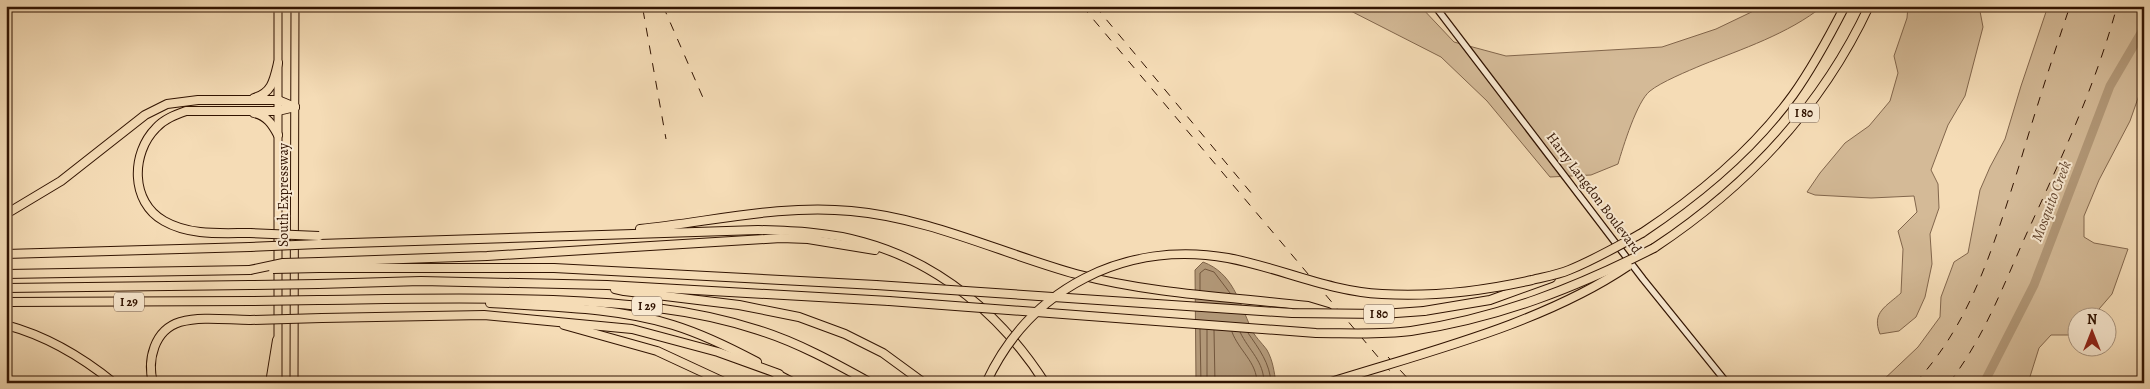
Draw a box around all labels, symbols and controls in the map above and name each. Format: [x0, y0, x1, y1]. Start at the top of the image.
road number: I 80 [1789, 104, 1819, 122]
street label: Harry Langdon Boulevard [1542, 128, 1646, 258]
street label: South Expressway [274, 142, 293, 247]
water label: Mosquito Creek [2026, 157, 2076, 244]
road number: I 29 [114, 292, 144, 312]
road number: I 29 [632, 296, 662, 316]
road number: I 80 [1364, 304, 1394, 324]
north arrow [2068, 306, 2118, 356]
text: N [2087, 310, 2097, 329]

